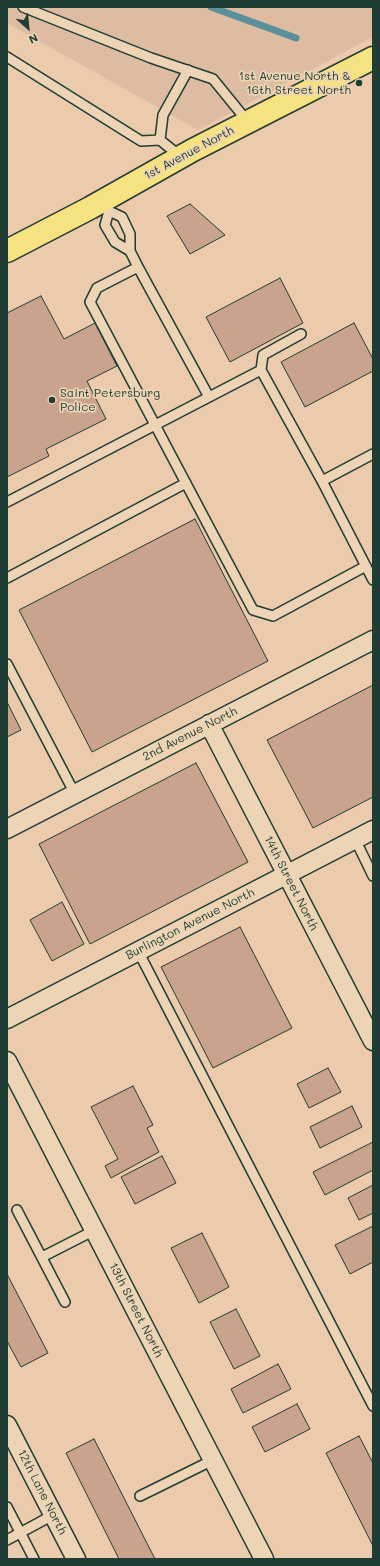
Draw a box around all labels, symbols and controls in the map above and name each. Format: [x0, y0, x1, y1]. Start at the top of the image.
north arrow [8, 8, 48, 48]
text: N [27, 31, 41, 48]
place label: 1st Avenue North & 16th Street North [239, 69, 351, 97]
marker: 1st Avenue North & 16th Street North [354, 78, 364, 88]
street label: 1st Avenue North [142, 123, 236, 183]
place label: Saint Petersburg Police [60, 386, 160, 414]
marker: Saint Petersburg Police [47, 395, 57, 405]
street label: 2nd Avenue North [140, 704, 240, 764]
street label: 14th Street North [261, 833, 321, 933]
street label: Burlington Avenue North [123, 885, 257, 963]
street label: 13th Street North [106, 1260, 166, 1360]
street label: 12th Lane North [14, 1447, 70, 1537]

